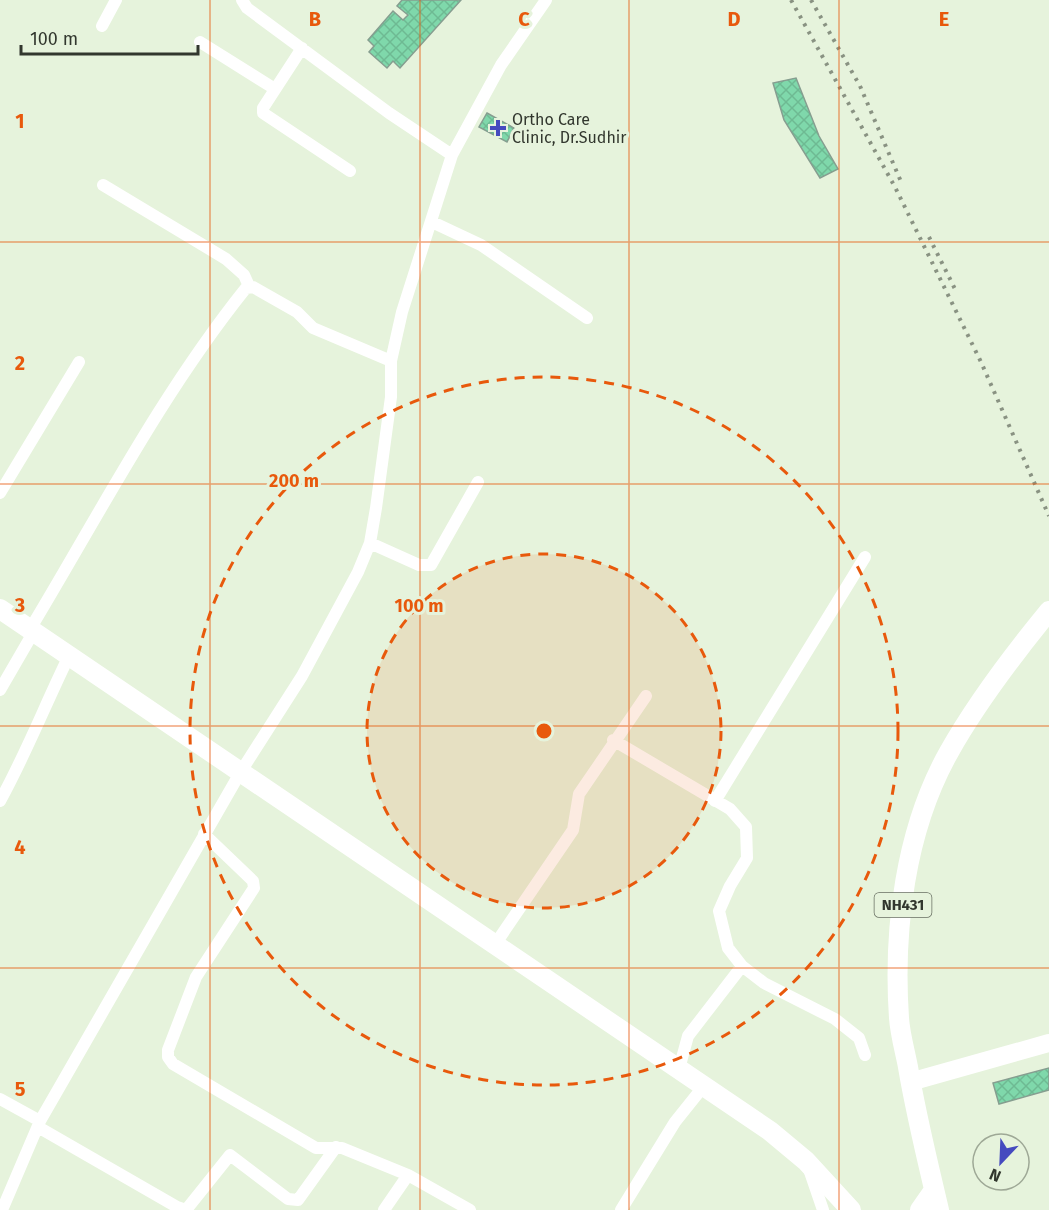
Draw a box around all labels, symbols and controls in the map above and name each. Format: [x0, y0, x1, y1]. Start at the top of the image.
text: B [309, 7, 321, 31]
text: C [518, 7, 530, 31]
text: D [727, 7, 741, 31]
text: E [939, 7, 949, 31]
scale bar [21, 18, 198, 56]
text: 100 m [30, 28, 78, 50]
text: 1 [15, 109, 25, 133]
place label: Ortho Care Clinic, Dr.Sudhir [512, 110, 627, 147]
marker: Ortho Care Clinic, Dr.Sudhir [489, 119, 507, 137]
text: 2 [15, 351, 25, 375]
text: 200 m [269, 470, 319, 492]
text: 3 [14, 593, 25, 617]
text: 100 m [395, 595, 443, 617]
centre of rings [534, 721, 554, 741]
text: 4 [14, 835, 26, 859]
road number: NH431 [874, 893, 932, 917]
text: 5 [15, 1077, 26, 1101]
north arrow [971, 1132, 1031, 1192]
text: N [987, 1165, 1004, 1186]

